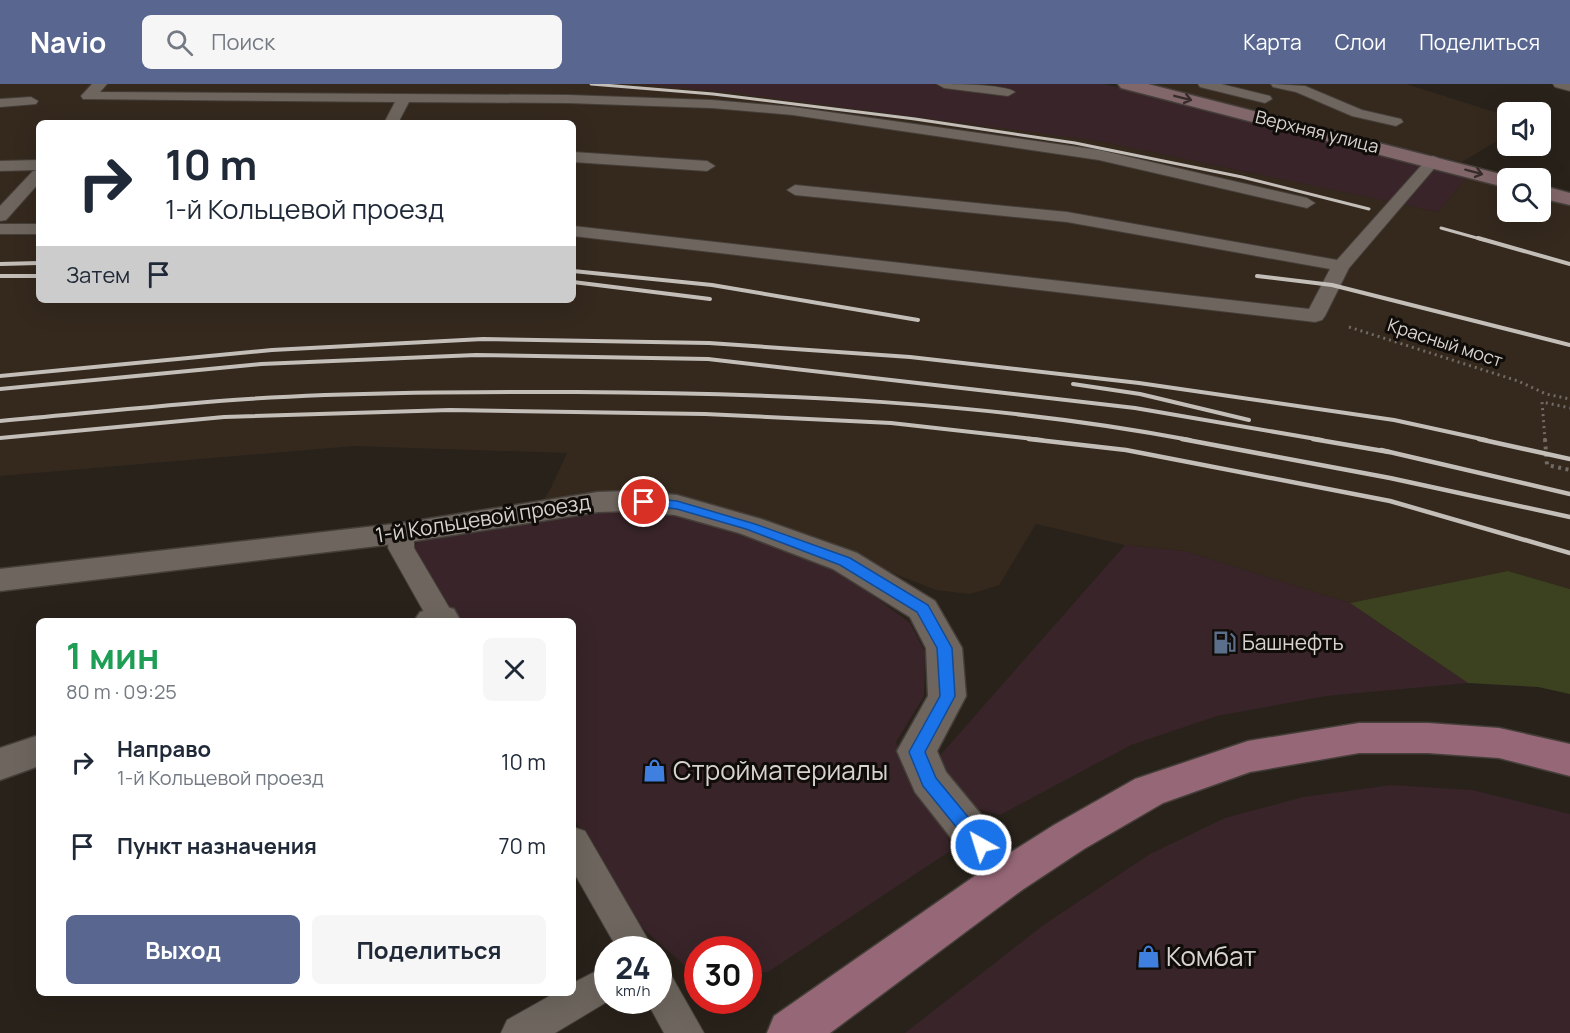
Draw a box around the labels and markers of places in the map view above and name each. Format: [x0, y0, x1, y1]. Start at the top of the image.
pin [618, 476, 669, 527]
place label: Башнефть [1242, 628, 1344, 656]
fuel station icon: Башнефть [1211, 630, 1237, 656]
place label: Стройматериалы [673, 752, 888, 788]
shop icon: Стройматериалы [642, 758, 668, 784]
place label: Комбат [1166, 938, 1257, 974]
shop icon: Комбат [1135, 944, 1161, 970]

